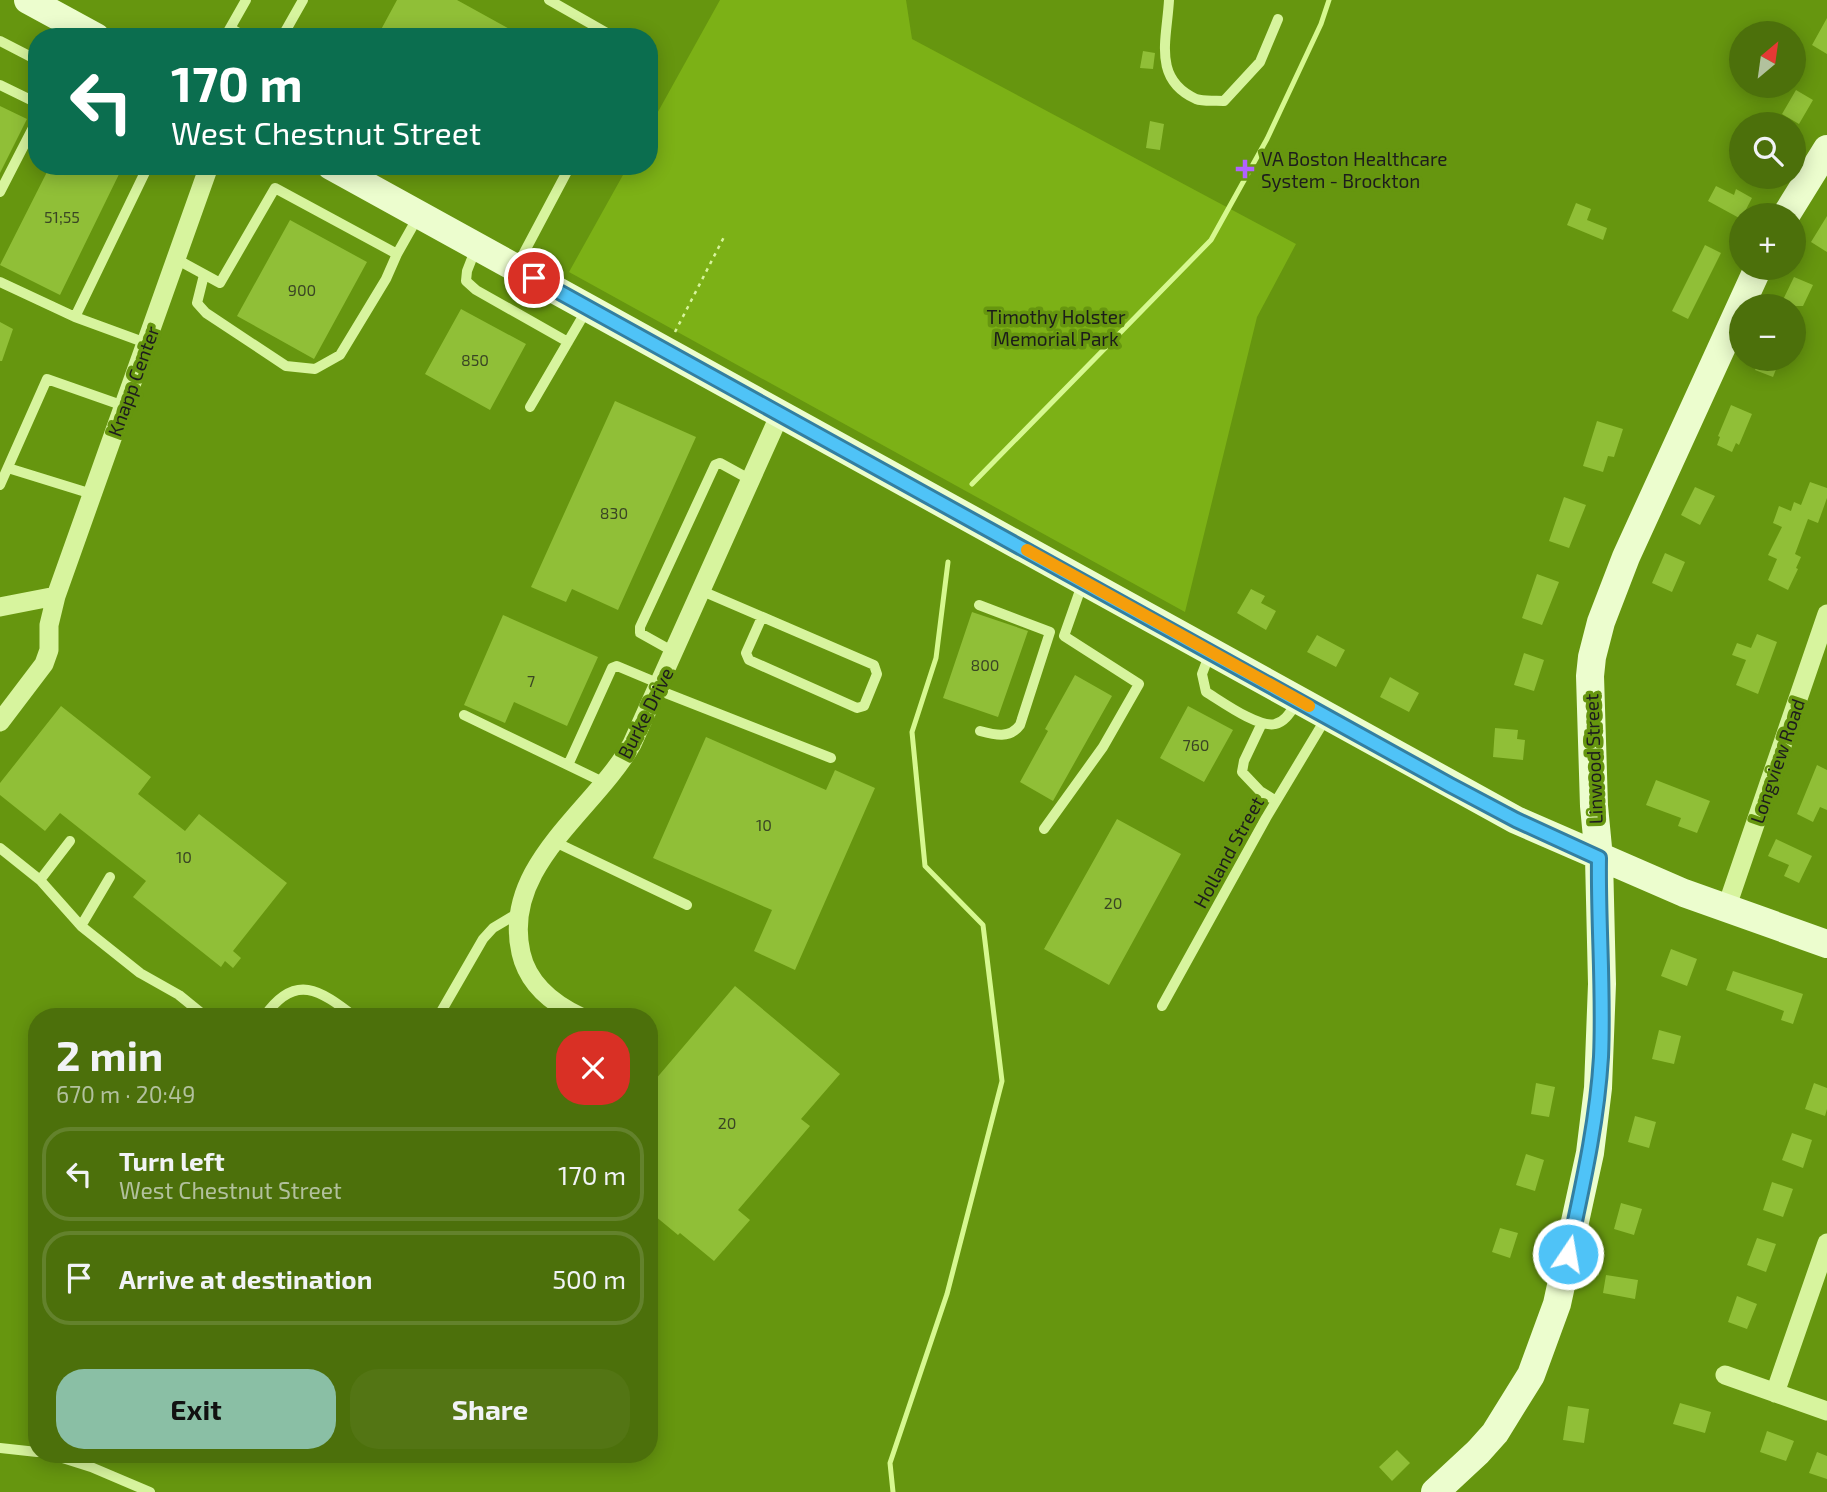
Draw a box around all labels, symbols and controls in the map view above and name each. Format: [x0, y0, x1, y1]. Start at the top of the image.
north arrow [1729, 21, 1806, 98]
map controls [1729, 21, 1806, 371]
text: 170 m [171, 53, 303, 112]
icon: left [56, 56, 147, 147]
button: search [1729, 112, 1806, 189]
text: West Chestnut Street [171, 113, 481, 151]
place label: VA Boston Healthcare System - Brockton [1261, 147, 1447, 192]
marker: VA Boston Healthcare System - Brockton [1235, 159, 1255, 179]
button: + [1729, 203, 1806, 280]
house number: 51;55 [44, 207, 80, 226]
pin [504, 248, 564, 308]
icon: arrive [515, 259, 553, 297]
house number: 900 [288, 280, 316, 299]
button: − [1729, 294, 1806, 371]
park label: Timothy Holster Memorial Park [986, 305, 1126, 350]
street label: Knapp Center [102, 322, 164, 439]
house number: 850 [461, 350, 489, 369]
house number: 830 [600, 503, 628, 522]
house number: 800 [970, 655, 1000, 674]
street label: Burke Drive [612, 664, 678, 762]
house number: 7 [527, 671, 535, 690]
street label: Linwood Street [1579, 693, 1607, 825]
street label: Longview Road [1745, 696, 1809, 826]
house number: 760 [1183, 735, 1210, 754]
street label: Holland Street [1188, 792, 1268, 912]
house number: 10 [756, 815, 772, 834]
house number: 10 [176, 847, 192, 866]
house number: 20 [1104, 893, 1122, 912]
text: 2 min [56, 1029, 163, 1079]
button: close [556, 1031, 630, 1105]
text: 670 m · 20:49 [56, 1080, 195, 1108]
house number: 20 [718, 1113, 736, 1132]
text: Turn left [119, 1145, 225, 1176]
icon: left [60, 1155, 98, 1193]
text: 170 m [558, 1159, 626, 1190]
text: West Chestnut Street [119, 1176, 342, 1204]
position arrow [1531, 1217, 1605, 1291]
icon: arrive [60, 1259, 98, 1297]
text: Arrive at destination [119, 1263, 372, 1294]
text: 500 m [552, 1263, 626, 1294]
button: Exit [56, 1369, 336, 1449]
button: Share [350, 1369, 630, 1449]

